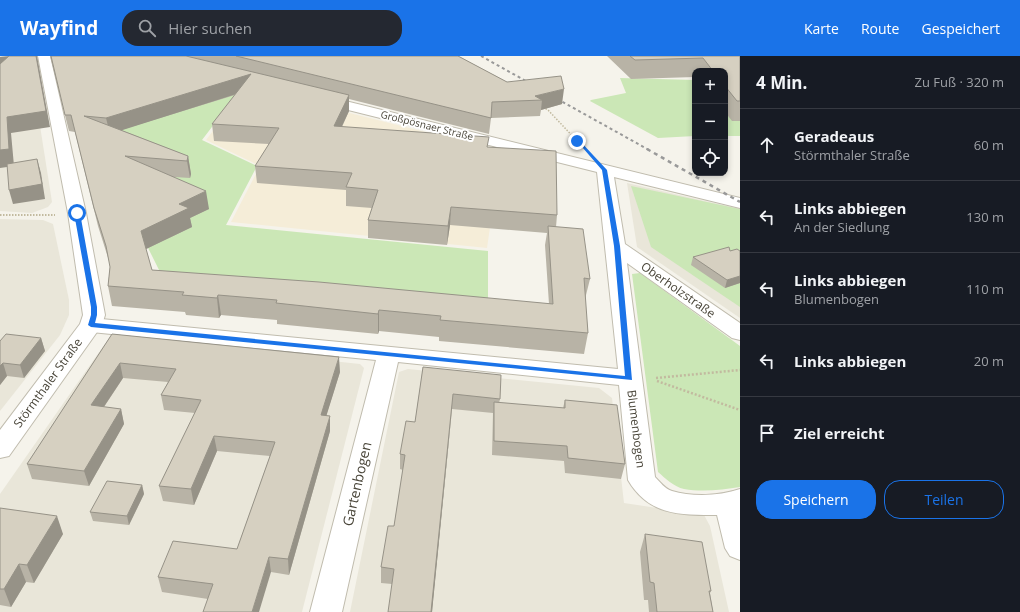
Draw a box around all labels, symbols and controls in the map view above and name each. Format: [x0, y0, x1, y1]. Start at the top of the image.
search box [122, 10, 402, 46]
text: Wayfind [20, 15, 98, 41]
icon: search [136, 17, 158, 39]
text: Hier suchen [168, 18, 252, 38]
text: Karte [804, 19, 839, 38]
text: Route [861, 19, 899, 38]
text: Gespeichert [921, 19, 1000, 38]
map controls [692, 68, 728, 176]
button: + [692, 68, 728, 104]
text: 4 Min. [756, 71, 807, 94]
text: Zu Fuß · 320 m [915, 73, 1004, 91]
button: − [692, 104, 728, 140]
street label: Großpösnaer Straße [379, 107, 475, 143]
text: Geradeaus [794, 126, 874, 146]
route end [568, 132, 586, 150]
icon: ahead [756, 134, 778, 156]
text: 60 m [974, 136, 1004, 154]
button: locate [692, 140, 728, 176]
text: Störmthaler Straße [794, 146, 910, 164]
text: Links abbiegen [794, 198, 906, 218]
route start [68, 204, 86, 222]
icon: left [756, 206, 778, 228]
text: 130 m [966, 208, 1004, 226]
text: An der Siedlung [794, 218, 889, 236]
street label: Oberholzstraße [638, 258, 719, 322]
text: Links abbiegen [794, 270, 906, 290]
icon: left [756, 278, 778, 300]
text: 110 m [966, 280, 1004, 298]
text: Blumenbogen [794, 290, 879, 308]
street label: Störmthaler Straße [9, 334, 86, 431]
icon: left [756, 350, 778, 372]
text: Links abbiegen [794, 351, 906, 371]
text: 20 m [974, 352, 1004, 370]
street label: Blumenbogen [623, 389, 650, 469]
icon: arrive [756, 422, 778, 444]
text: Ziel erreicht [794, 423, 885, 443]
street label: Gartenbogen [338, 440, 375, 528]
button: Speichern [756, 480, 876, 519]
button: Teilen [884, 480, 1004, 519]

